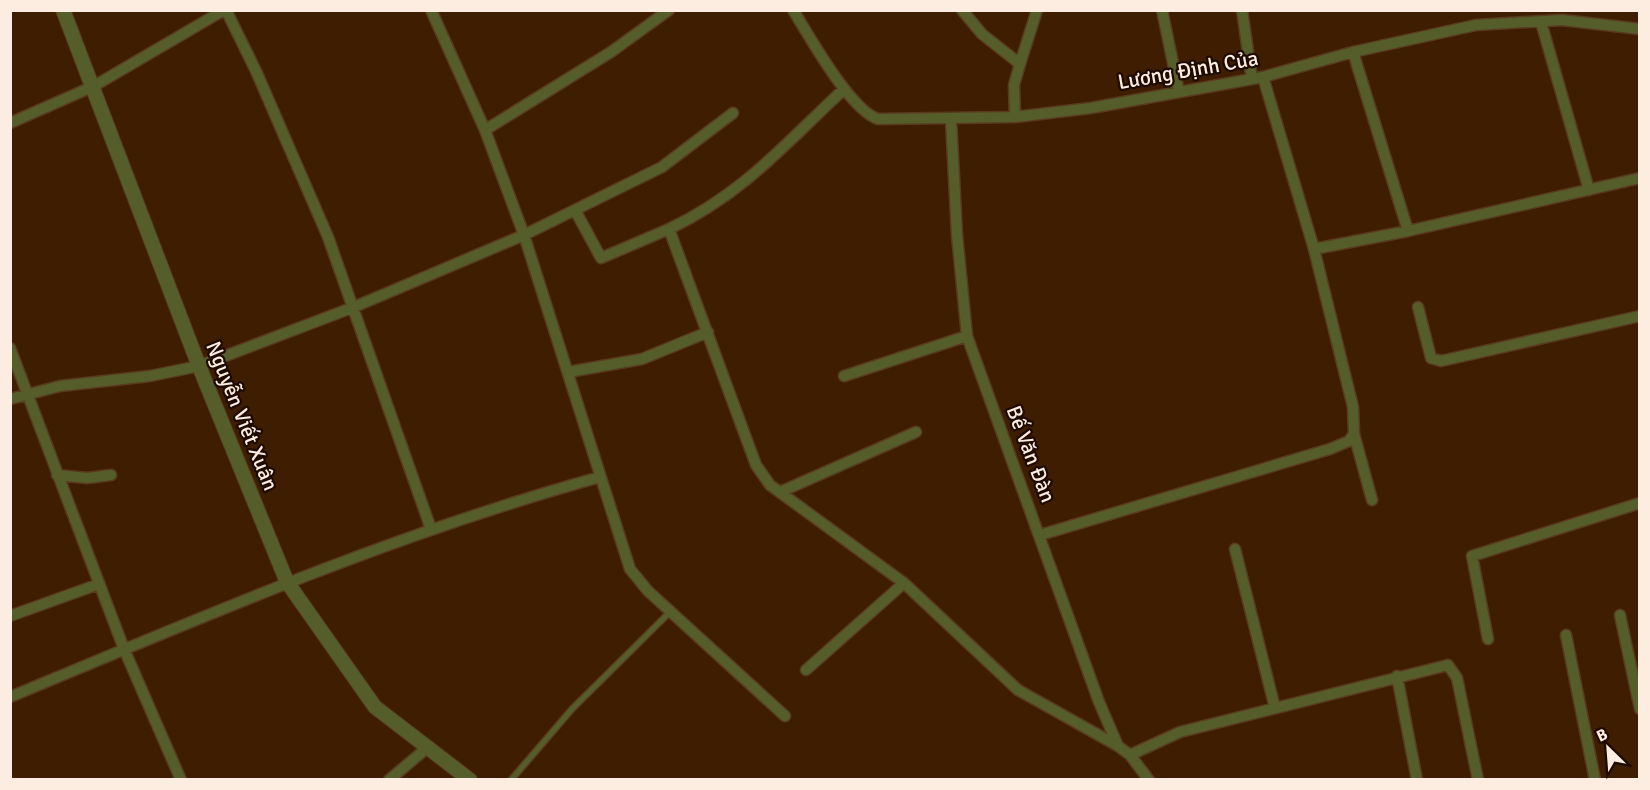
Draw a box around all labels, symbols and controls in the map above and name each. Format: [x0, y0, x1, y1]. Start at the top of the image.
street label: Lương Định Của [1116, 45, 1260, 95]
street label: Nguyễn Viết Xuân [200, 338, 284, 494]
street label: Bế Văn Đàn [1001, 402, 1061, 506]
north arrow [1578, 718, 1638, 778]
text: B [1593, 724, 1611, 746]

